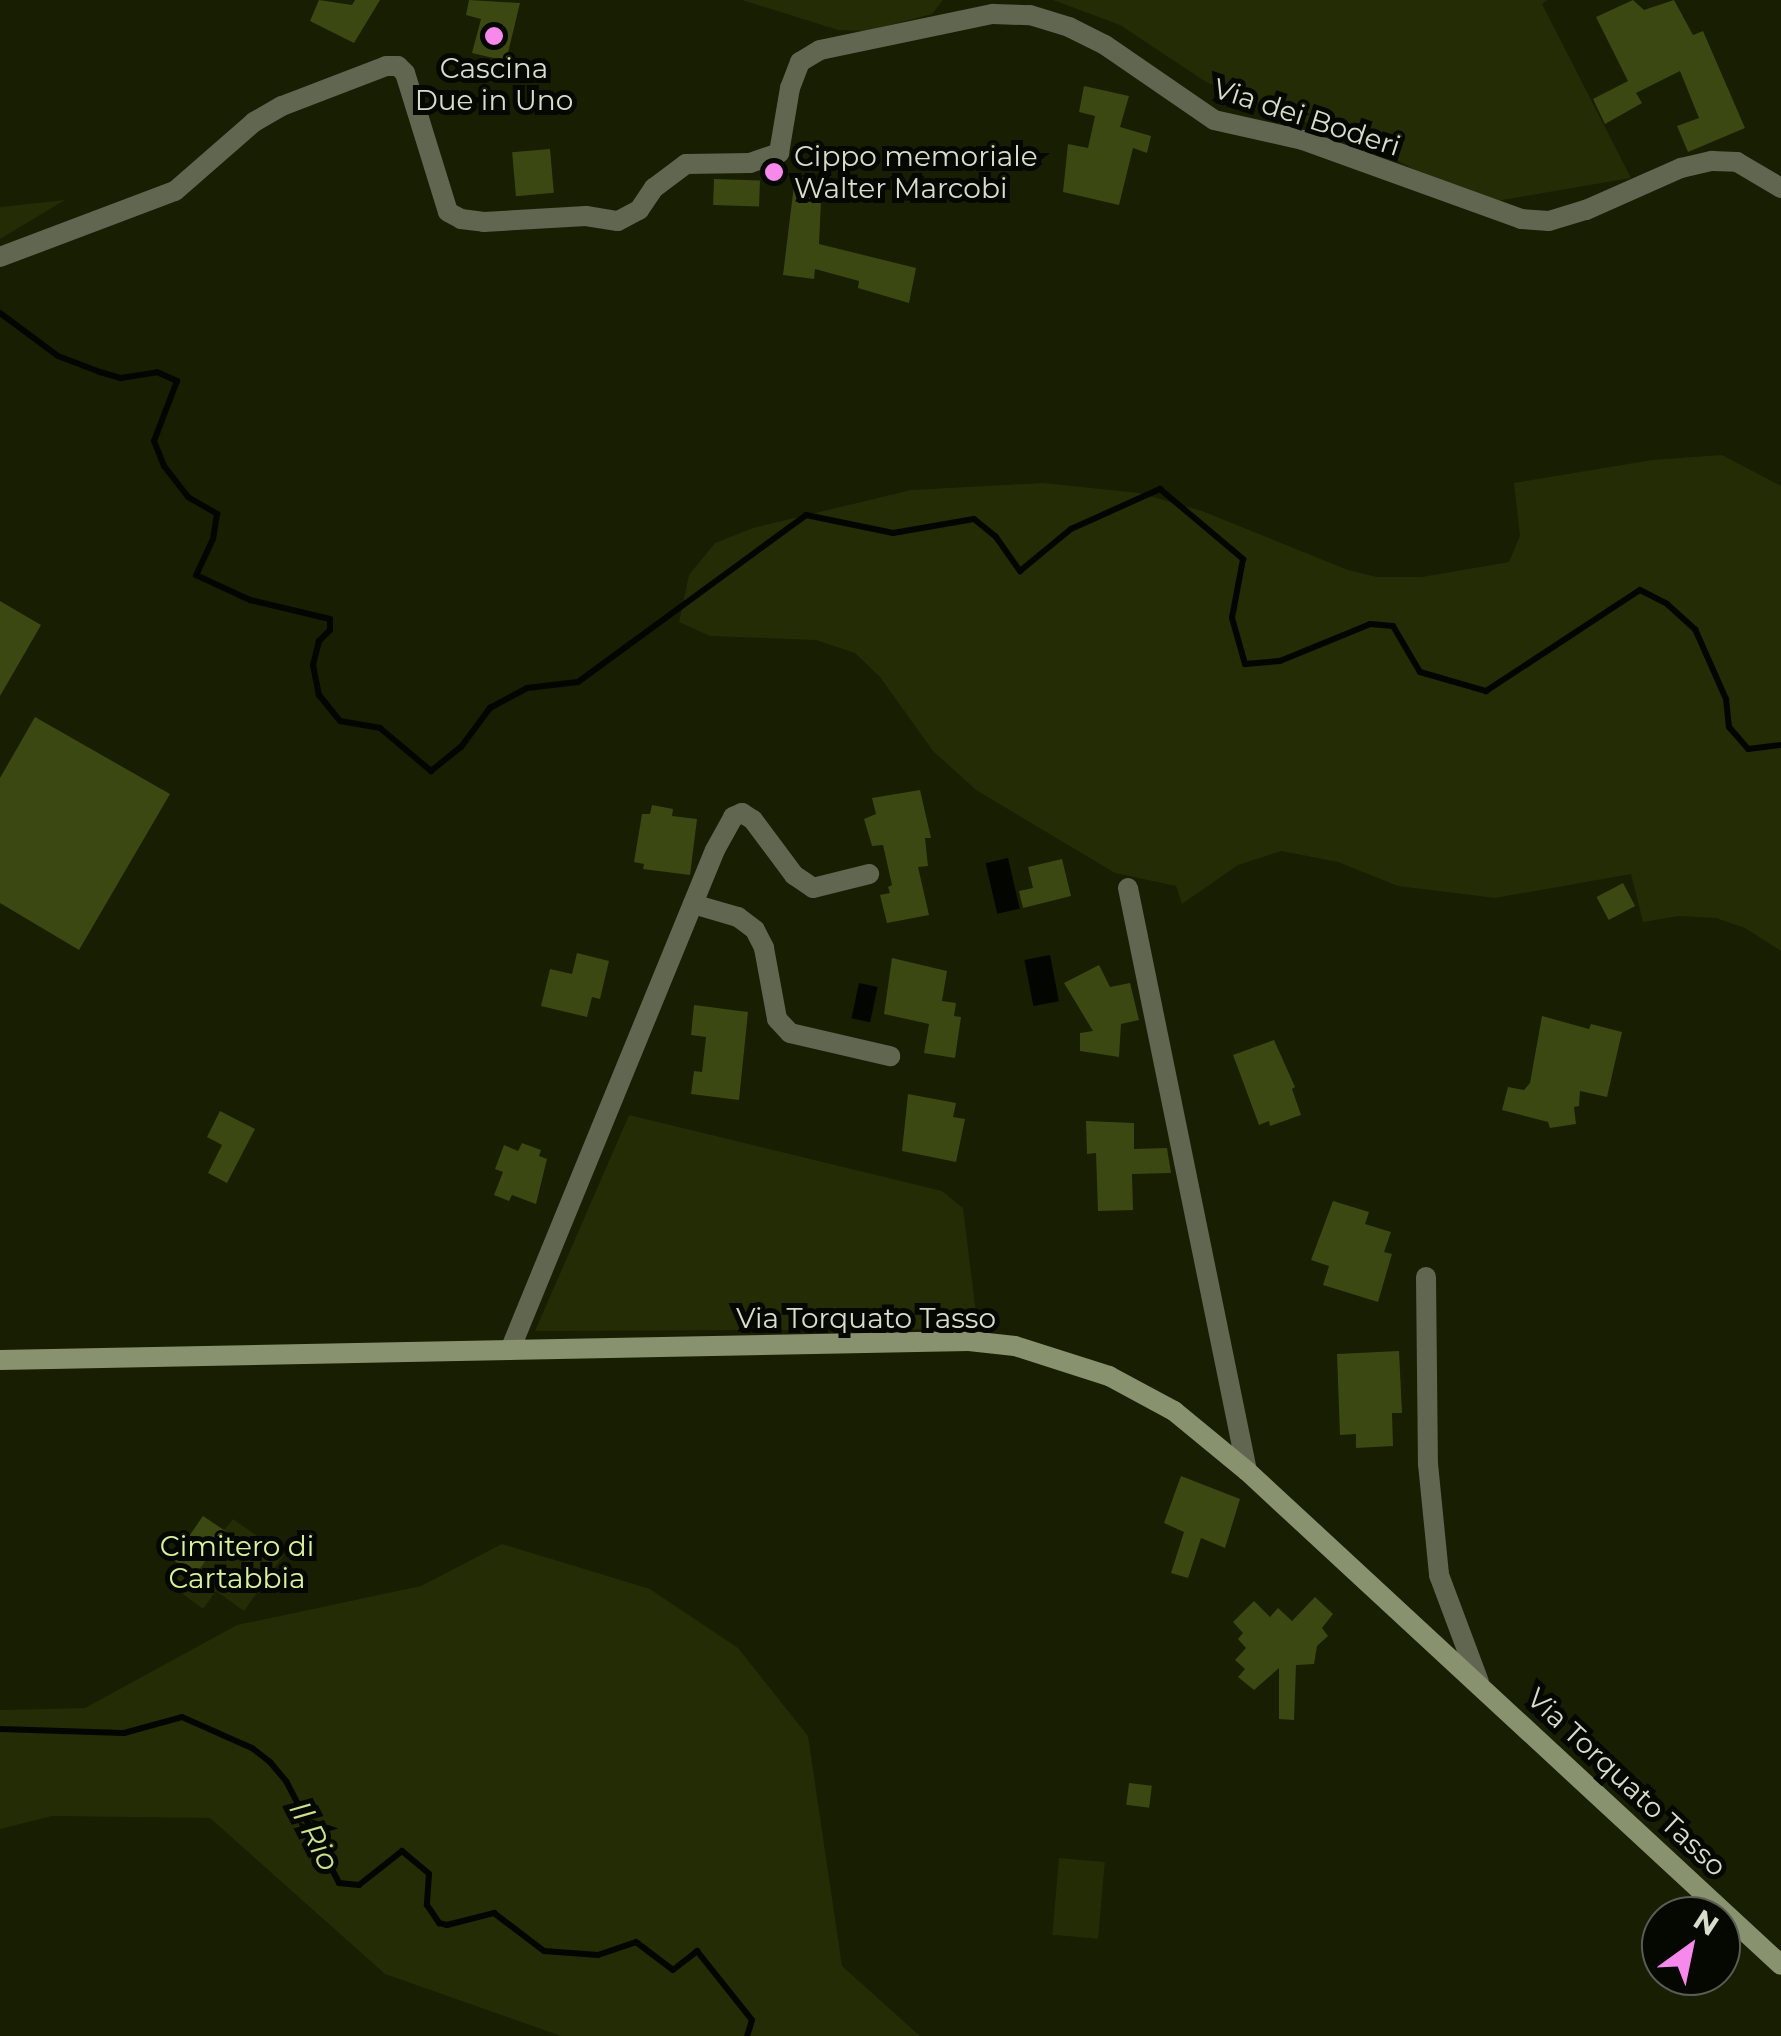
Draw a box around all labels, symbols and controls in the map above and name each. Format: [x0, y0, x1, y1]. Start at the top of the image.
marker: Cascina Due in Uno [483, 25, 505, 47]
place label: Cascina Due in Uno [415, 51, 573, 117]
street label: Via dei Boderi [1209, 71, 1405, 163]
place label: Cippo memoriale Walter Marcobi [794, 139, 1038, 205]
marker: Cippo memoriale Walter Marcobi [763, 161, 785, 183]
street label: Via Torquato Tasso [736, 1301, 996, 1335]
park label: Cimitero di Cartabbia [160, 1529, 314, 1595]
street label: Via Torquato Tasso [1520, 1681, 1734, 1883]
water label: Il Rio [281, 1795, 347, 1877]
north arrow [1641, 1896, 1741, 1996]
text: N [1688, 1902, 1725, 1943]

